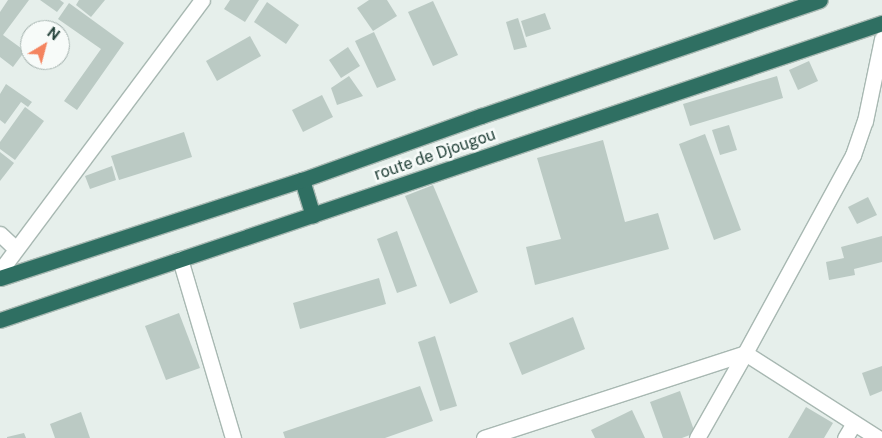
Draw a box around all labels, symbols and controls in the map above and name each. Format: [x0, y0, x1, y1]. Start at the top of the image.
north arrow [20, 20, 70, 70]
text: N [44, 24, 63, 43]
street label: route de Djougou [372, 125, 498, 185]

